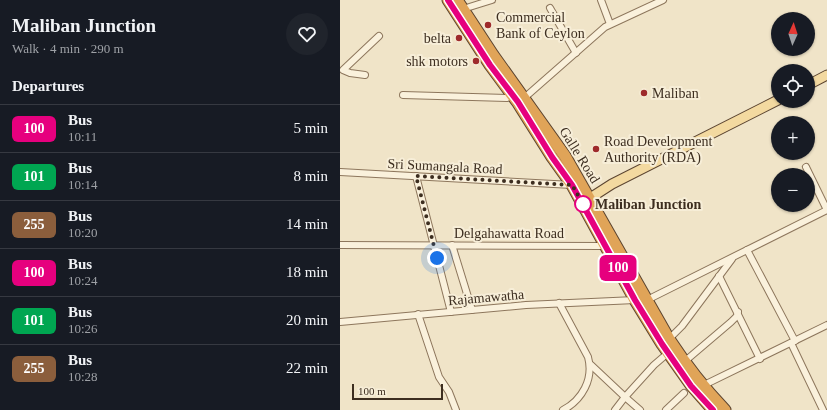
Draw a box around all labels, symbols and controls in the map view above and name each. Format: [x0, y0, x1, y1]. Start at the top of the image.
place label: Commercial Bank of Ceylon [496, 10, 585, 41]
north arrow [771, 12, 815, 56]
map controls [771, 12, 815, 212]
button: heart [286, 13, 328, 55]
text: Maliban Junction [12, 15, 156, 36]
marker: Commercial Bank of Ceylon [483, 20, 493, 30]
place label: belta [424, 31, 452, 46]
marker: belta [454, 33, 464, 43]
text: Walk · 4 min · 290 m [12, 41, 124, 56]
place label: shk motors [406, 54, 468, 69]
marker: shk motors [471, 56, 481, 66]
button: locate [771, 64, 815, 108]
text: Departures [12, 78, 84, 94]
place label: Maliban [652, 86, 699, 101]
marker: Maliban [639, 88, 649, 98]
text: Bus [68, 112, 92, 128]
button: + [771, 116, 815, 160]
text: 5 min [293, 120, 328, 136]
text: 100 [24, 121, 45, 136]
street label: Galle Road [556, 124, 603, 186]
text: 10:11 [68, 129, 97, 144]
place label: Road Development Authority (RDA) [604, 134, 713, 166]
marker: Road Development Authority (RDA) [591, 144, 601, 154]
street label: Sri Sumangala Road [387, 156, 503, 177]
text: Bus [68, 160, 92, 176]
text: 8 min [293, 168, 328, 184]
button: − [771, 168, 815, 212]
text: 101 [24, 169, 45, 184]
text: 10:14 [68, 177, 98, 192]
marker: Maliban Junction [574, 195, 592, 213]
place label: Maliban Junction [595, 197, 701, 212]
text: Bus [68, 208, 92, 224]
text: 14 min [286, 216, 328, 232]
text: 255 [24, 217, 45, 232]
text: 10:20 [68, 225, 98, 240]
street label: Delgahawatta Road [454, 226, 564, 241]
your location [427, 248, 447, 268]
line badge: 100 [595, 255, 641, 281]
text: Bus [68, 256, 92, 272]
text: 100 [608, 260, 629, 275]
text: 18 min [286, 264, 328, 280]
text: 100 [24, 265, 45, 280]
text: 10:24 [68, 273, 98, 288]
street label: Rajamawatha [447, 287, 525, 308]
text: Bus [68, 304, 92, 320]
text: 20 min [286, 312, 328, 328]
text: 101 [24, 313, 45, 328]
text: 10:26 [68, 321, 98, 336]
text: Bus [68, 352, 92, 368]
text: 22 min [286, 360, 328, 376]
text: 255 [24, 361, 45, 376]
text: 10:28 [68, 369, 98, 384]
scale bar [352, 382, 443, 401]
text: 100 m [358, 385, 386, 397]

